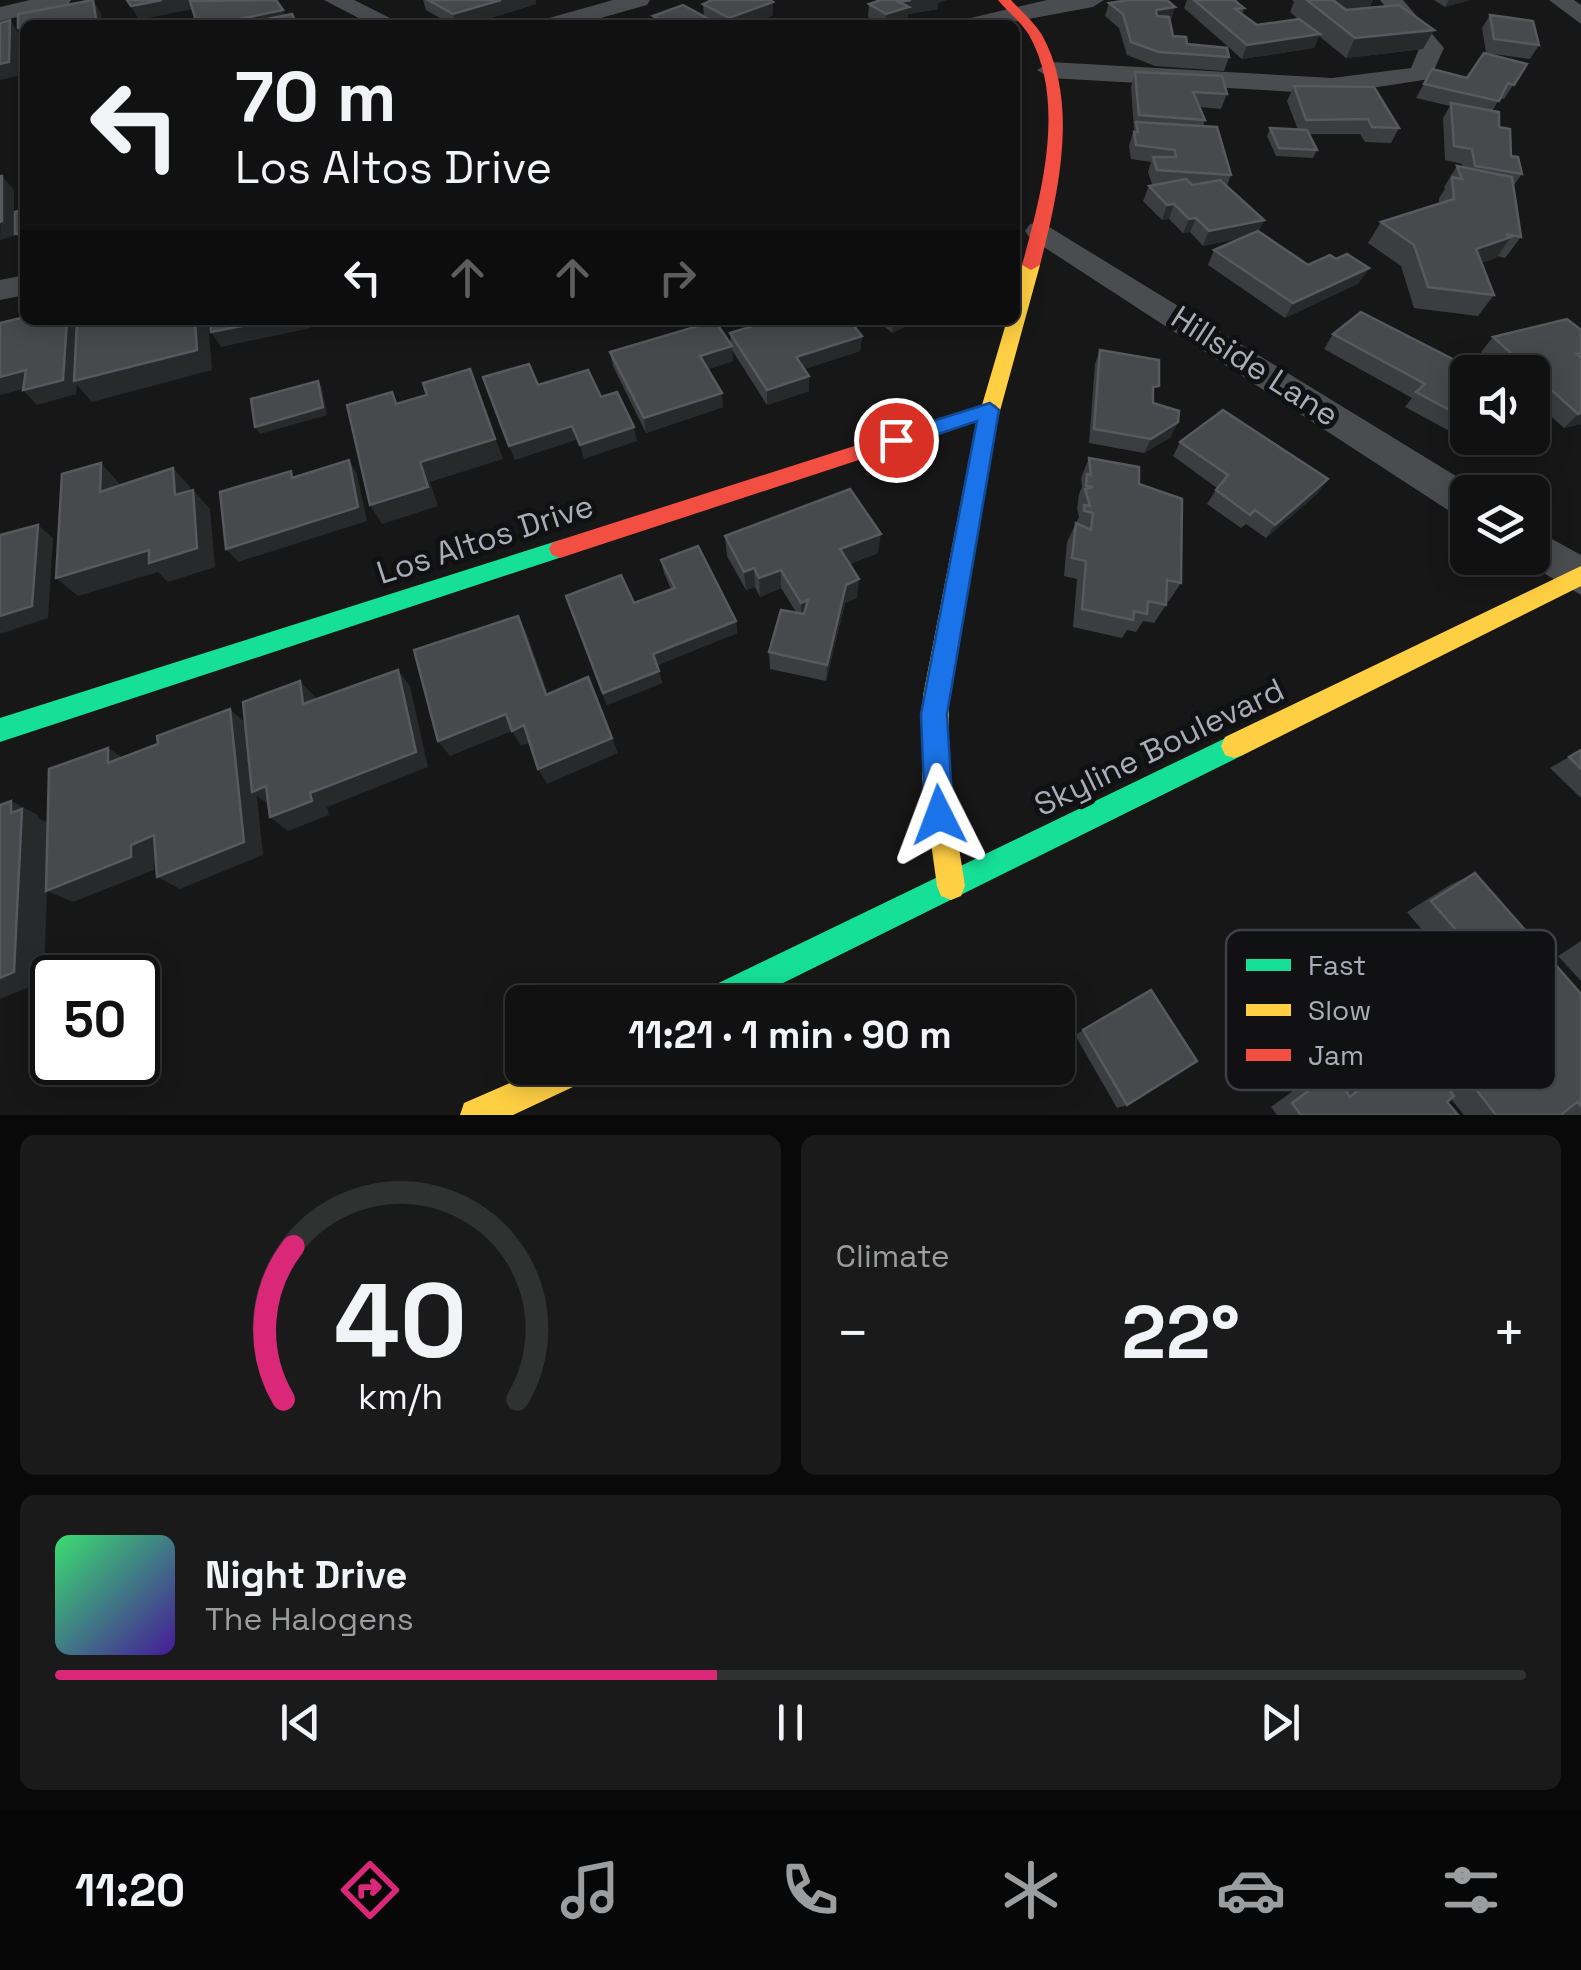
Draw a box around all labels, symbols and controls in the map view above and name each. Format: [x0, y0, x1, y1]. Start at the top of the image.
text: 70 m [235, 52, 396, 141]
icon: left [70, 60, 200, 190]
text: Los Altos Drive [235, 139, 552, 196]
icon: left [335, 250, 390, 305]
icon: ahead [440, 250, 495, 305]
icon: ahead [545, 250, 600, 305]
icon: right [650, 250, 705, 305]
street label: Hillside Lane [1164, 297, 1346, 435]
map controls [1450, 355, 1550, 575]
button: sound [1450, 355, 1550, 455]
pin [854, 398, 939, 483]
icon: arrive [869, 413, 924, 468]
button: layers [1450, 475, 1550, 575]
street label: Los Altos Drive [372, 485, 598, 593]
street label: Skyline Boulevard [1028, 669, 1290, 825]
position arrow [887, 763, 991, 867]
legend [1226, 930, 1556, 1090]
text: Fast [1308, 947, 1366, 983]
speed limit sign: 50 [30, 955, 160, 1085]
text: Slow [1308, 992, 1371, 1028]
text: 11:21 · 1 min · 90 m [628, 1011, 952, 1059]
text: Jam [1308, 1037, 1364, 1073]
text: Climate [836, 1236, 950, 1276]
text: 40 [333, 1255, 467, 1387]
text: 22° [1121, 1284, 1240, 1380]
text: − [836, 1298, 870, 1368]
text: + [1492, 1298, 1526, 1368]
text: km/h [358, 1374, 443, 1419]
text: Night Drive [205, 1551, 407, 1599]
text: The Halogens [205, 1599, 414, 1639]
icon: previous [273, 1695, 328, 1750]
icon: pause [763, 1695, 818, 1750]
icon: next [1253, 1695, 1308, 1750]
icon: directions [335, 1855, 405, 1925]
icon: music [555, 1855, 625, 1925]
icon: phone [775, 1855, 845, 1925]
icon: climate [996, 1855, 1066, 1925]
icon: car [1216, 1855, 1286, 1925]
icon: filters [1436, 1855, 1506, 1925]
text: 11:20 [75, 1862, 185, 1919]

